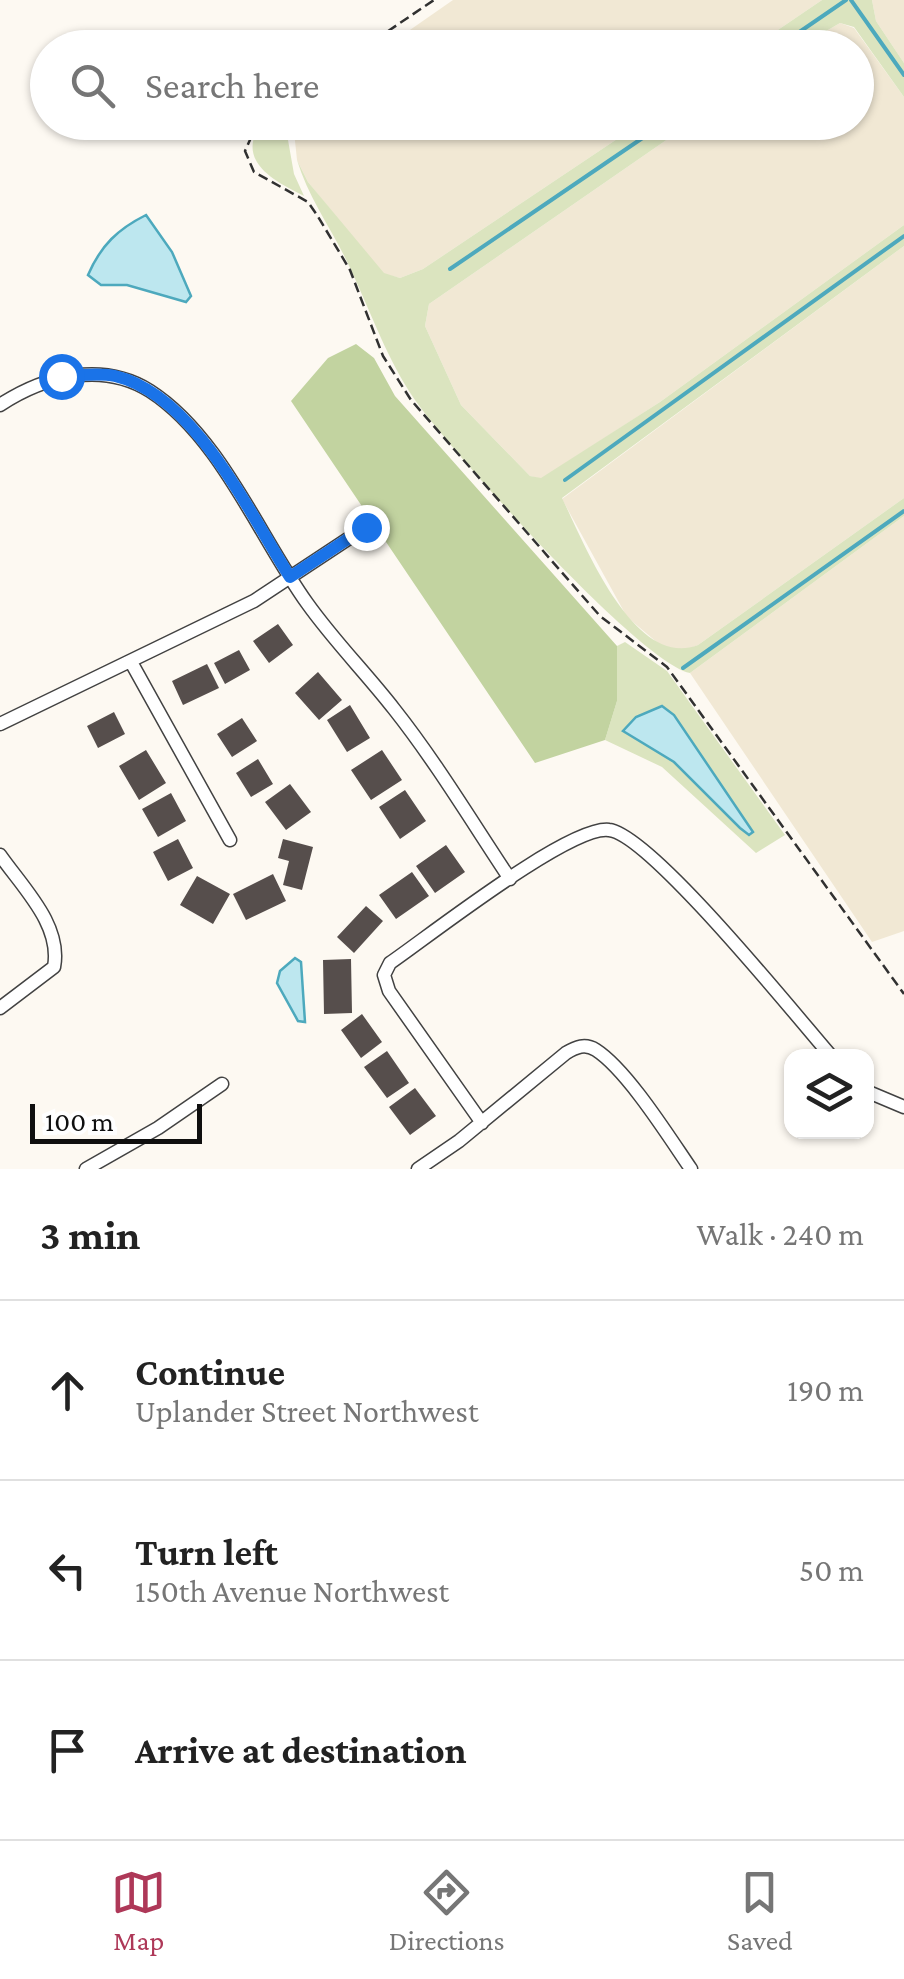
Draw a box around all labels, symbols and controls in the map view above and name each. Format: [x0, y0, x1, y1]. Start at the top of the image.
search box [30, 30, 874, 140]
icon: search [65, 58, 120, 113]
text: Search here [145, 64, 319, 106]
route start [39, 354, 85, 400]
route end [344, 505, 390, 551]
map controls [784, 1049, 874, 1139]
button: layers [784, 1049, 874, 1139]
scale bar [30, 1099, 202, 1144]
text: 100 m [45, 1106, 114, 1137]
text: 3 min [40, 1211, 140, 1258]
text: Walk · 240 m [696, 1216, 864, 1252]
text: Continue [135, 1351, 285, 1393]
icon: ahead [40, 1363, 95, 1418]
text: 190 m [787, 1372, 864, 1408]
text: Uplander Street Northwest [135, 1393, 478, 1429]
text: Turn left [135, 1531, 278, 1573]
icon: left [40, 1543, 95, 1598]
text: 50 m [799, 1552, 864, 1588]
text: 150th Avenue Northwest [135, 1573, 449, 1609]
icon: arrive [40, 1723, 95, 1778]
text: Arrive at destination [135, 1729, 467, 1771]
tab: Map [111, 1865, 166, 1956]
tab: Directions [389, 1865, 505, 1956]
tab: Saved [727, 1865, 793, 1956]

